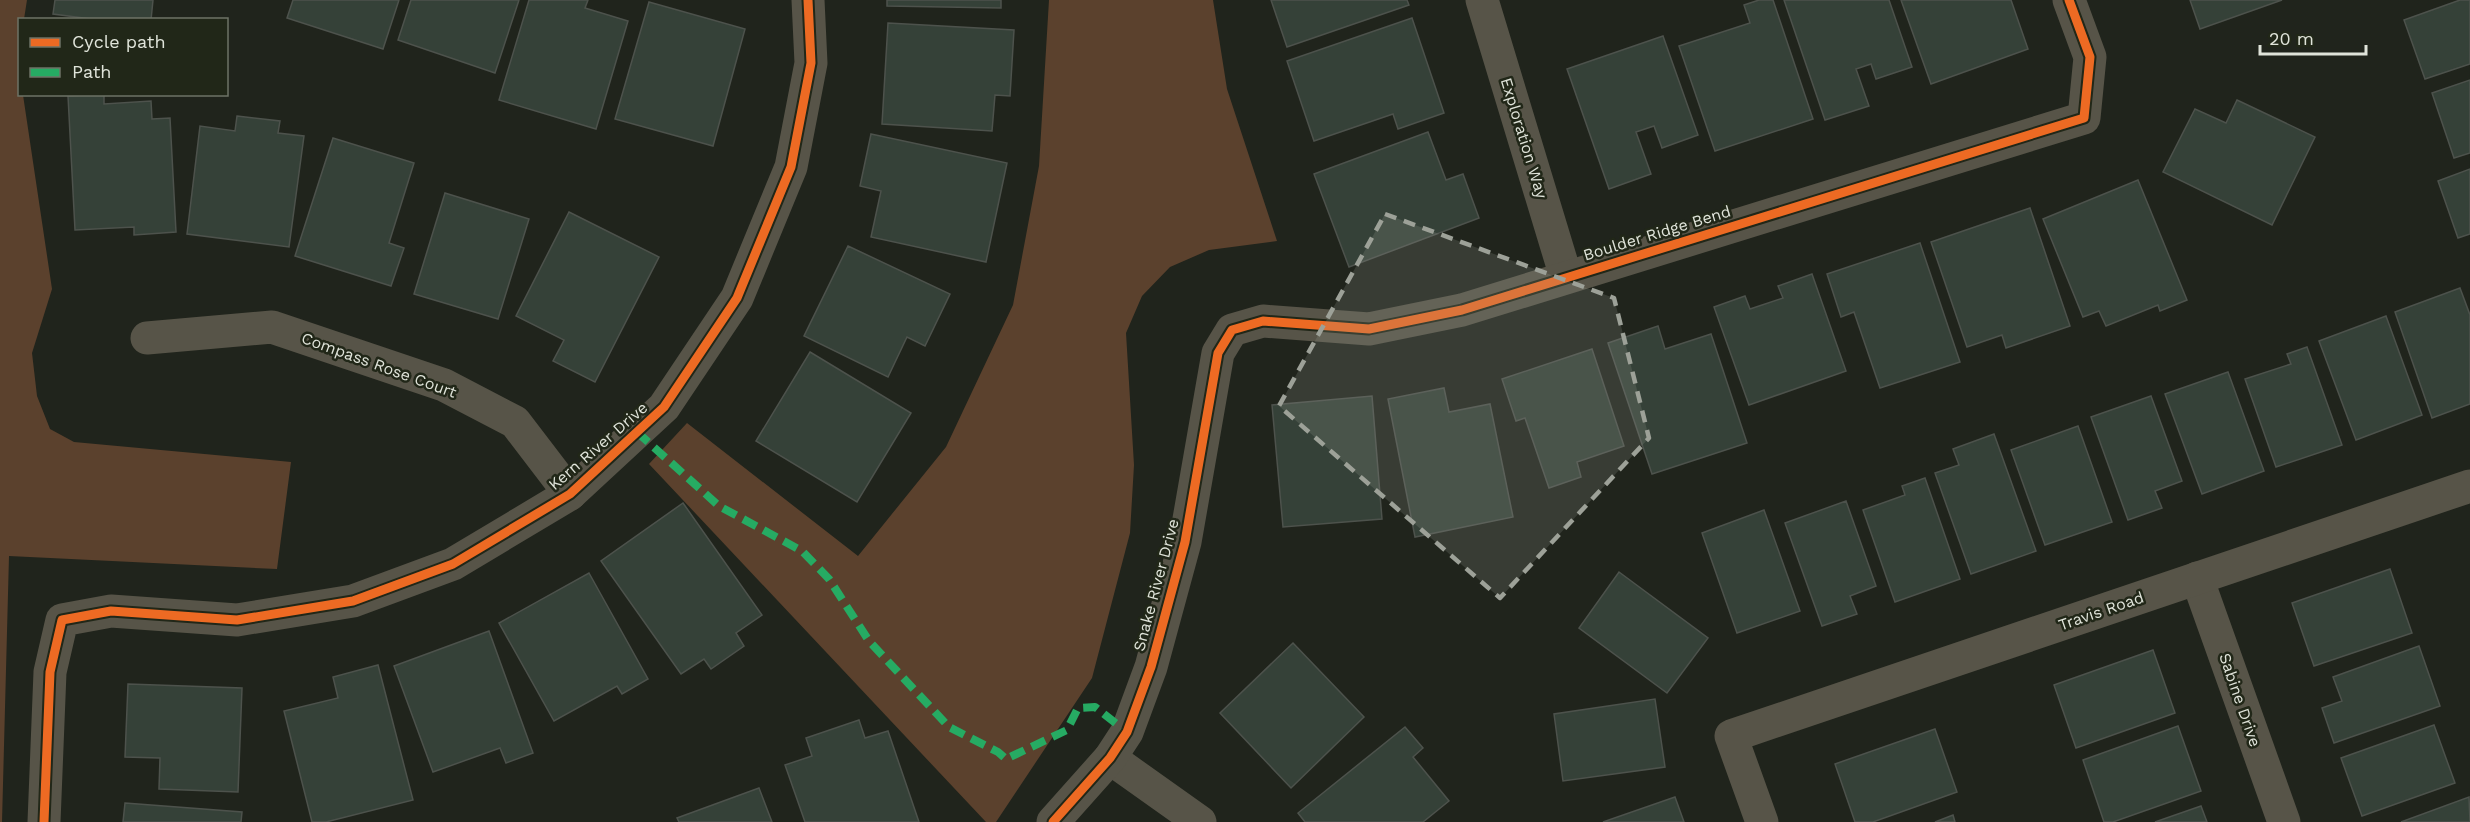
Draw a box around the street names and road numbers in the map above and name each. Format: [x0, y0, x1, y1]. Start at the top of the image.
street label: Exploration Way [1497, 75, 1552, 201]
street label: Boulder Ridge Bend [1581, 201, 1733, 265]
street label: Compass Rose Court [299, 328, 459, 402]
street label: Kern River Drive [545, 398, 651, 494]
street label: Snake River Drive [1129, 517, 1183, 653]
street label: Travis Road [2056, 588, 2146, 634]
street label: Sabine Drive [2215, 651, 2265, 749]

